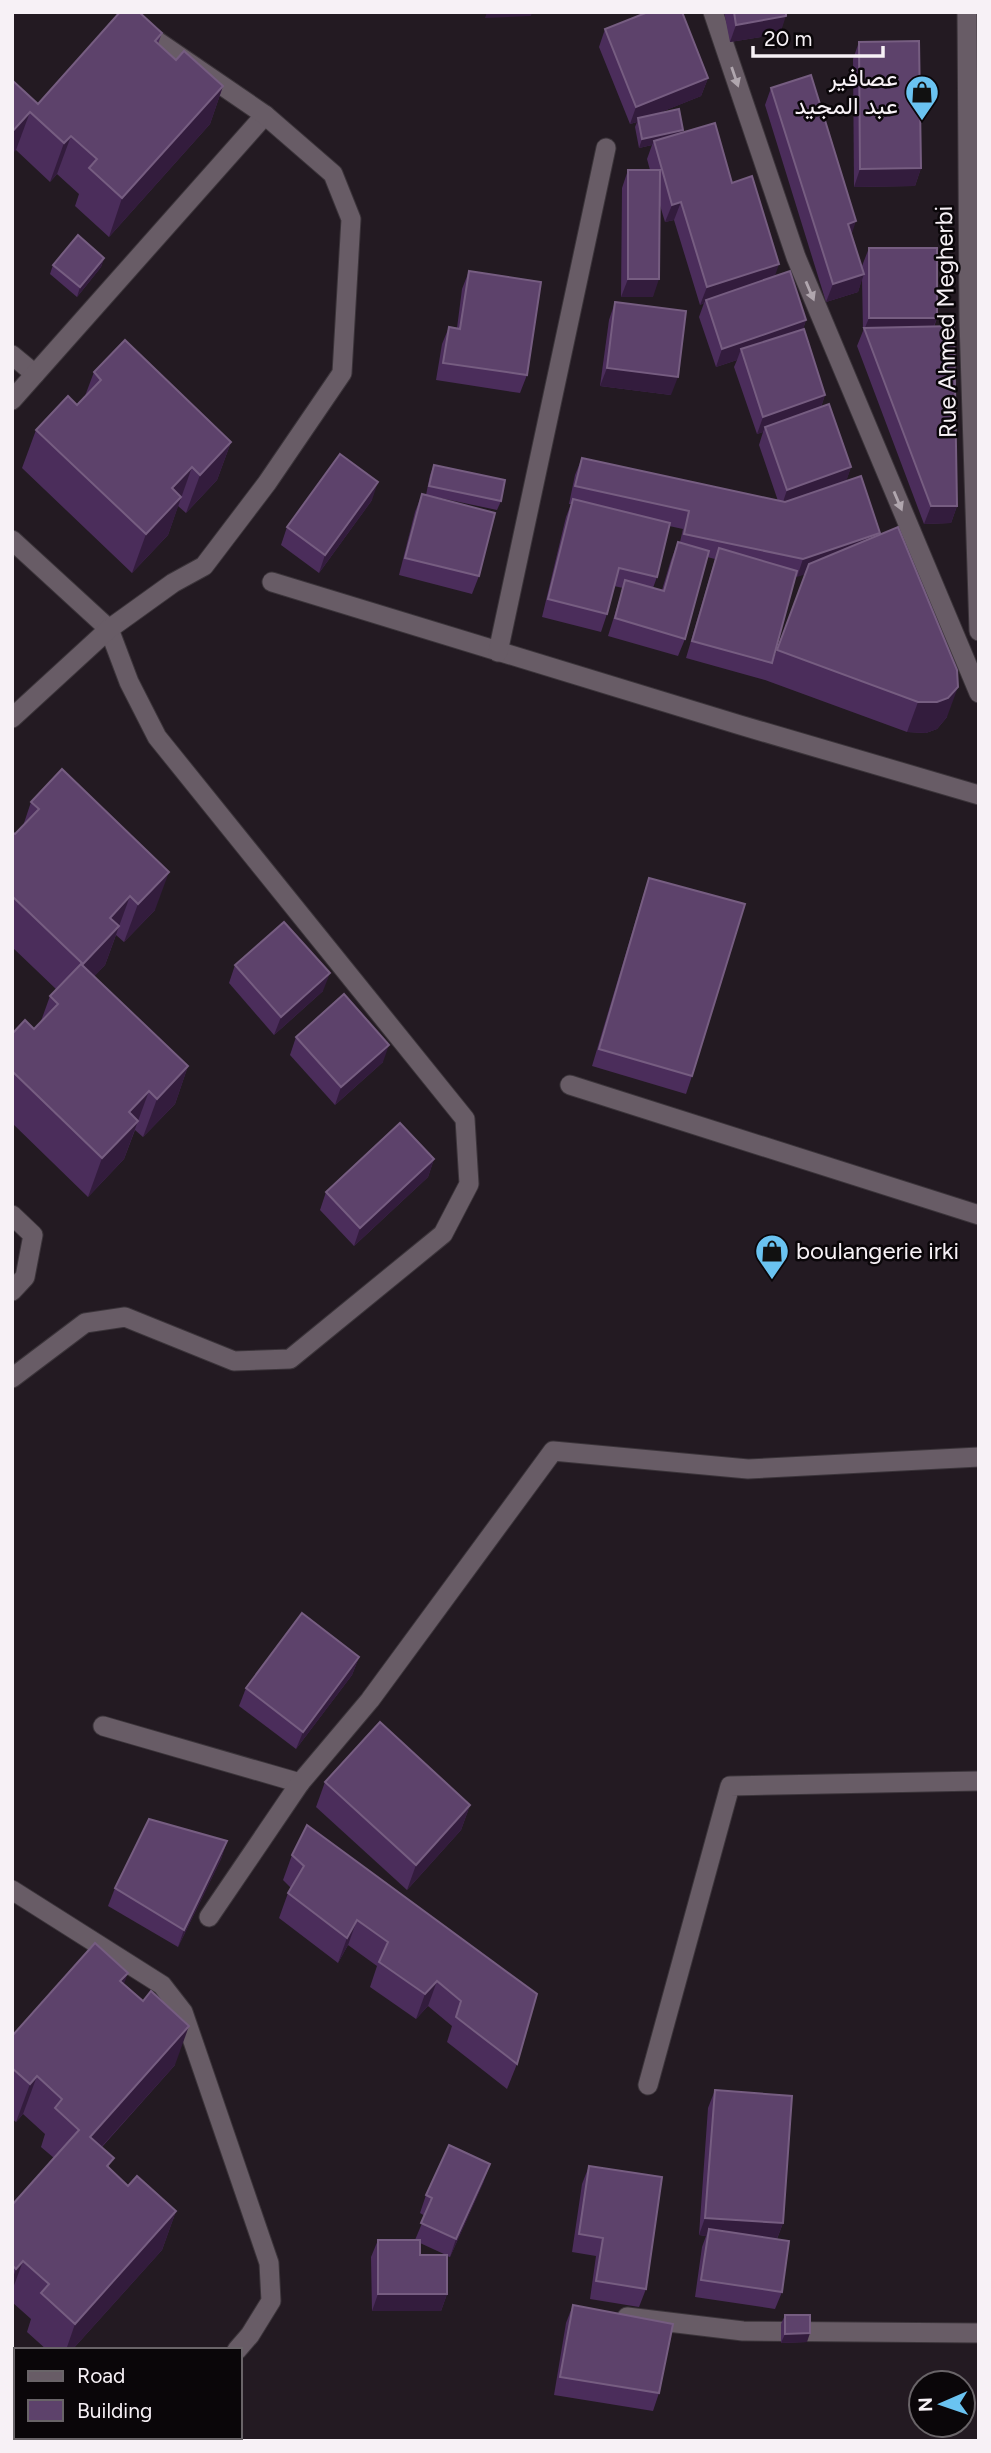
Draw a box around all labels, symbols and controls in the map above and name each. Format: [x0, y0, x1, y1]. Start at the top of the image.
scale bar [753, 14, 883, 58]
text: 20 m [764, 26, 812, 51]
place label: عصافير عبد المجيد [794, 63, 898, 120]
one-way arrow [730, 67, 741, 88]
shop icon: عصافير عبد المجيد [903, 73, 941, 122]
street label: Rue Ahmed Megherbi [929, 206, 962, 438]
one-way arrow [805, 281, 816, 302]
one-way arrow [893, 491, 904, 512]
shop icon: boulangerie irki [753, 1232, 791, 1281]
place label: boulangerie irki [796, 1236, 959, 1265]
legend [14, 2348, 242, 2439]
text: Road [77, 2363, 125, 2388]
north arrow [907, 2369, 977, 2439]
text: N [914, 2397, 937, 2412]
text: Building [77, 2398, 152, 2423]

